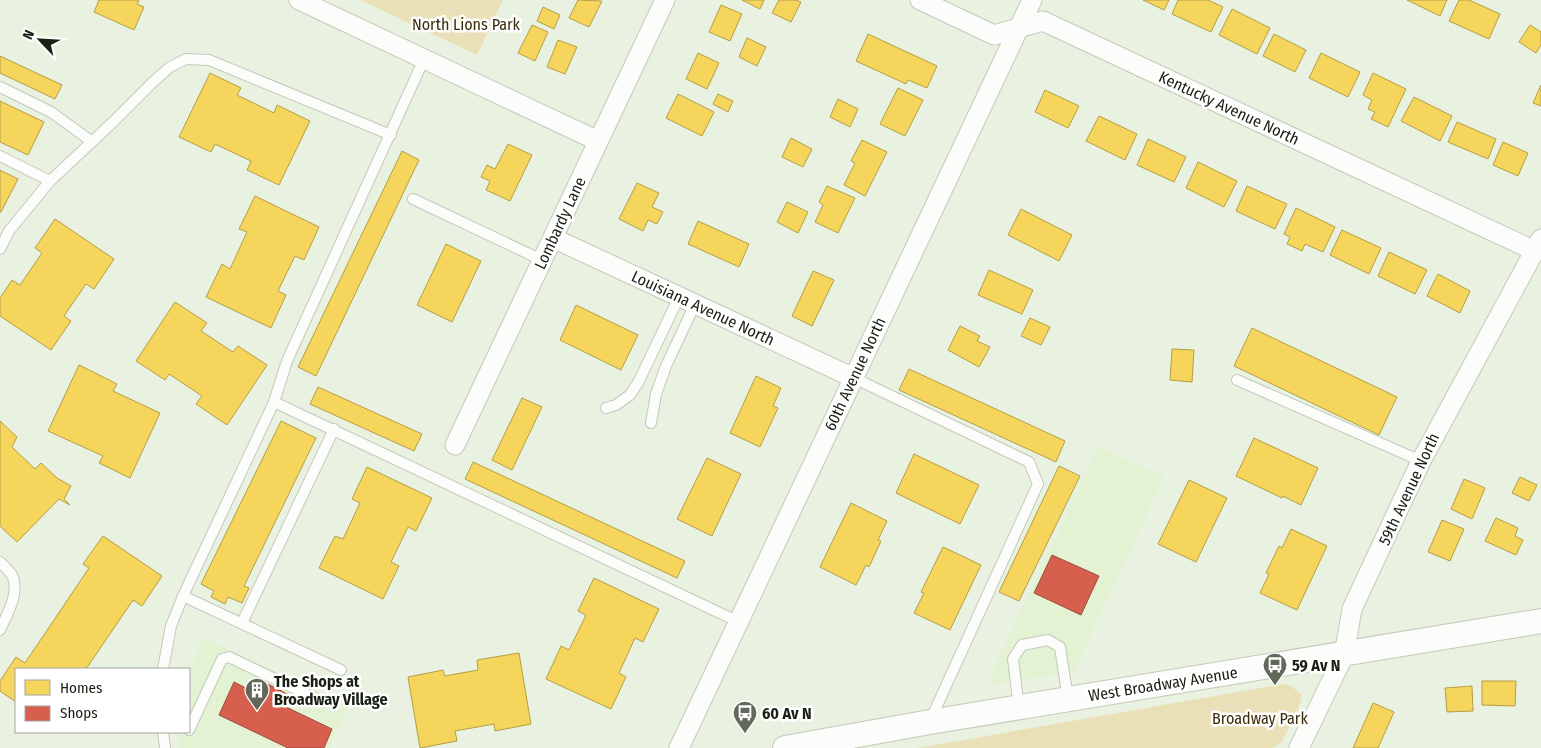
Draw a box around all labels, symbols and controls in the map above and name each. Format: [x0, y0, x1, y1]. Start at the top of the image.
north arrow [15, 15, 65, 65]
park label: North Lions Park [412, 15, 521, 34]
text: N [19, 27, 38, 42]
street label: Kentucky Avenue North [1156, 67, 1302, 149]
street label: Lombardy Lane [530, 174, 590, 272]
street label: Louisiana Avenue North [629, 267, 777, 349]
street label: 60th Avenue North [820, 314, 890, 434]
street label: 59th Avenue North [1375, 430, 1443, 548]
bus stop icon: 59 Av N [1262, 652, 1288, 686]
place label: 59 Av N [1292, 656, 1340, 675]
street label: West Broadway Avenue [1087, 663, 1239, 705]
legend [15, 668, 190, 733]
place label: The Shops at Broadway Village [274, 672, 388, 709]
building icon: The Shops at Broadway Village [244, 677, 270, 711]
text: Homes [60, 679, 102, 697]
bus stop icon: 60 Av N [732, 700, 758, 734]
text: Shops [60, 704, 98, 722]
place label: 60 Av N [762, 704, 812, 723]
park label: Broadway Park [1212, 709, 1308, 728]

